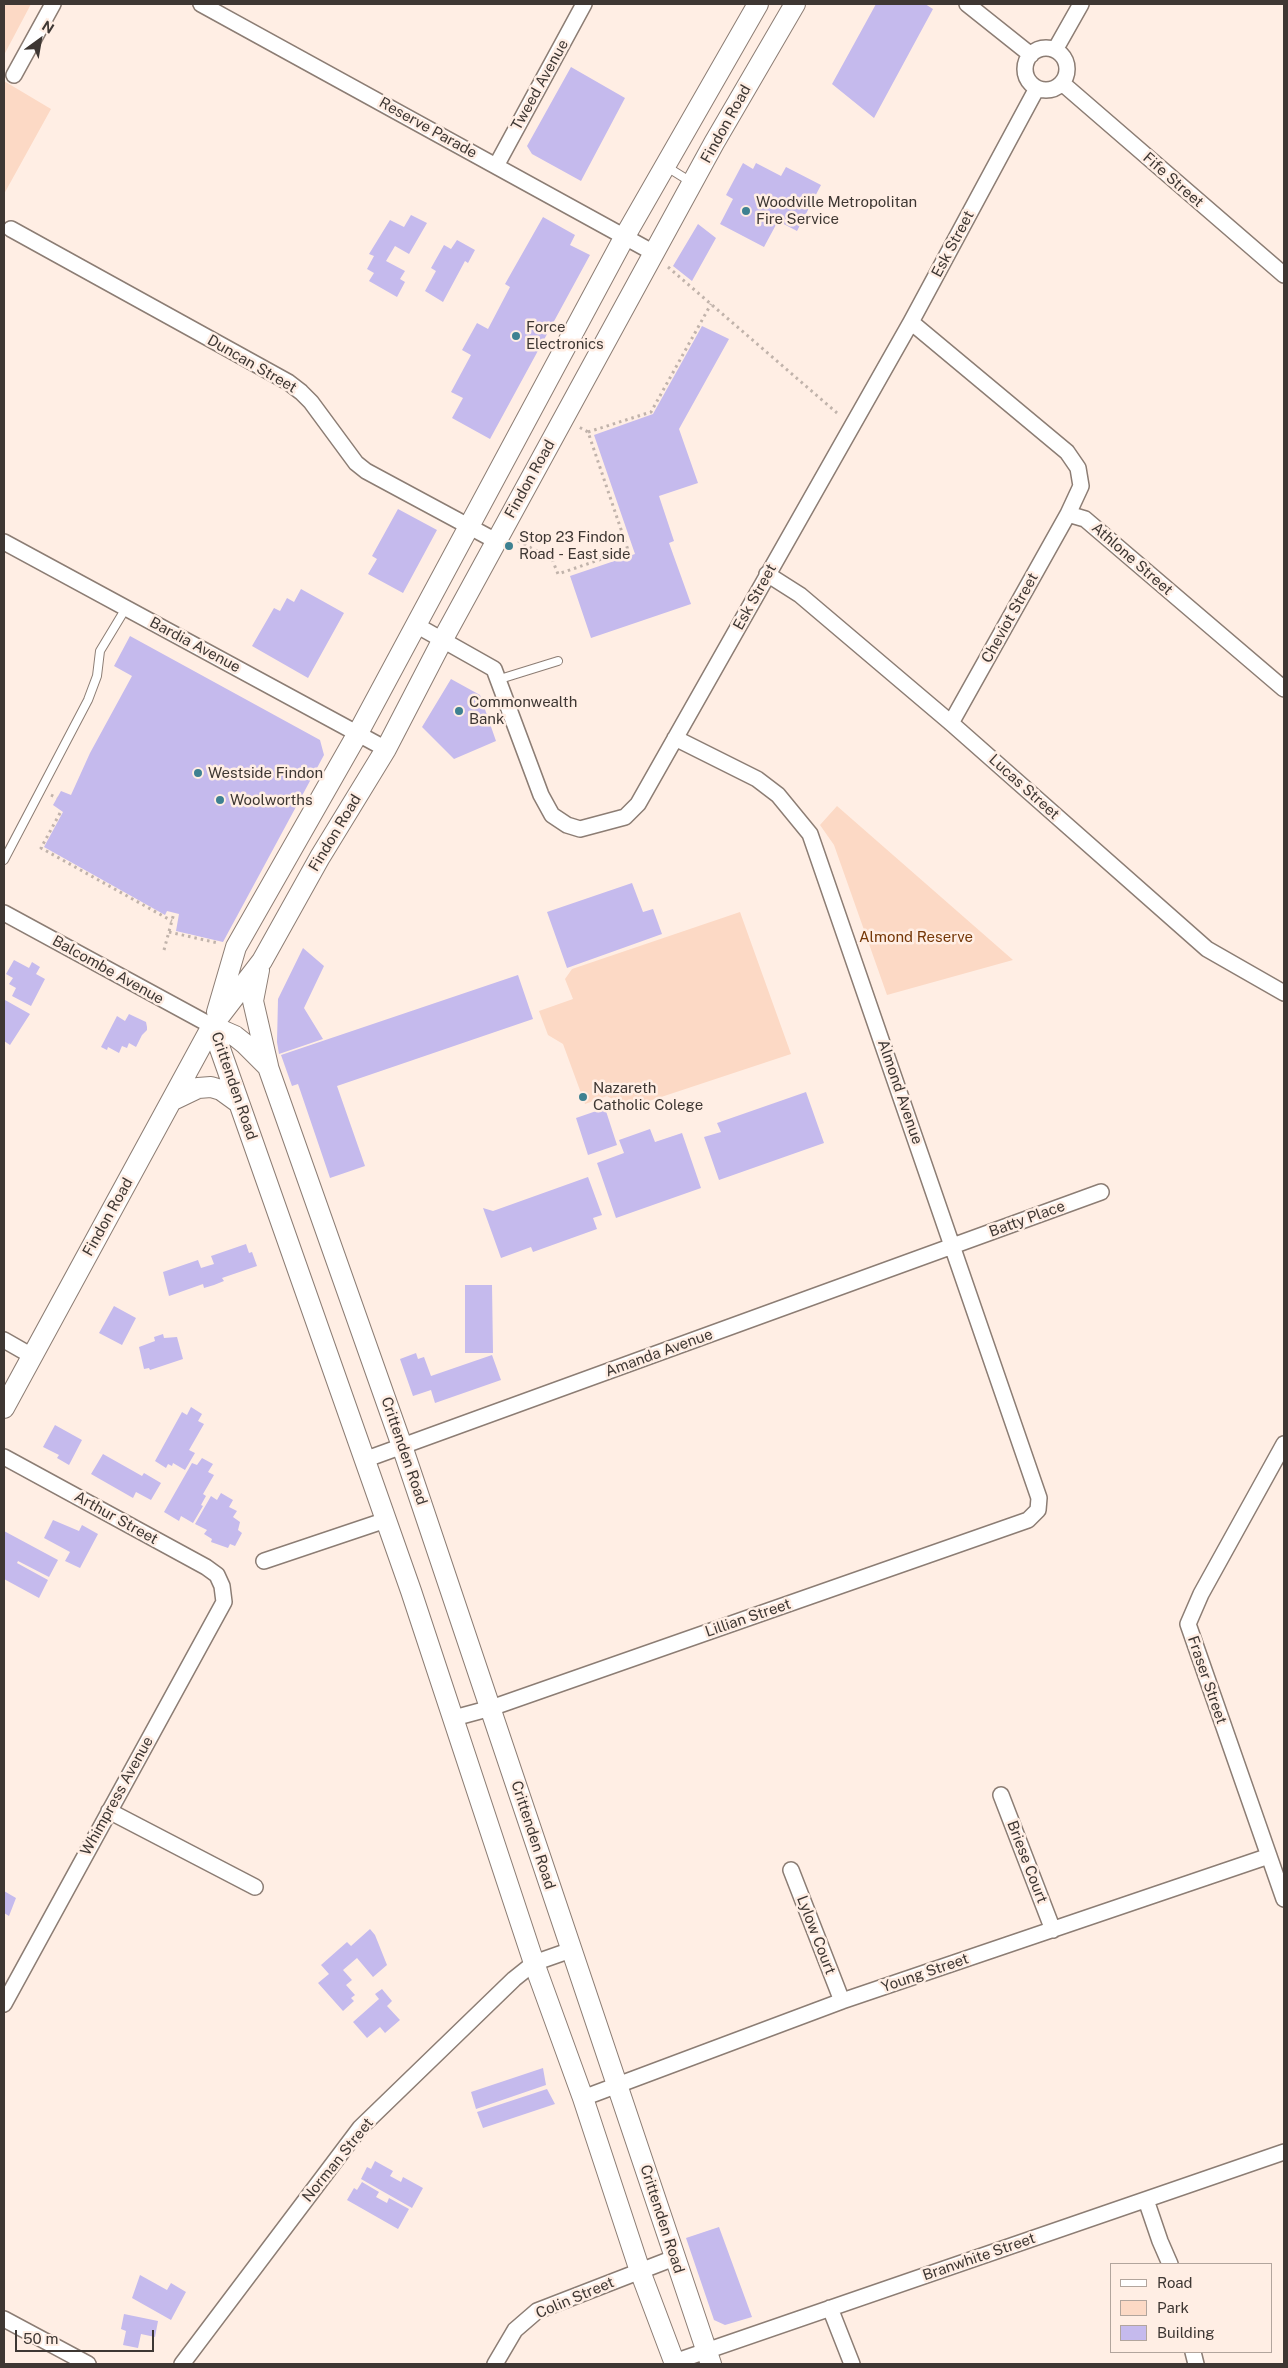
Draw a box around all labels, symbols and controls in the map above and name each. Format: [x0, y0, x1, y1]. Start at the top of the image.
north arrow [15, 15, 65, 65]
text: N [39, 18, 57, 37]
street label: Tweed Avenue [508, 37, 572, 133]
street label: Findon Road [697, 82, 755, 166]
street label: Reserve Parade [376, 94, 480, 162]
street label: Fife Street [1139, 149, 1207, 211]
place label: Woodville Metropolitan Fire Service [756, 193, 917, 228]
marker: Woodville Metropolitan Fire Service [740, 205, 752, 217]
street label: Esk Street [928, 208, 978, 280]
place label: Force Electronics [526, 318, 604, 353]
marker: Force Electronics [510, 330, 522, 342]
street label: Duncan Street [204, 331, 300, 397]
street label: Findon Road [501, 437, 559, 521]
street label: Athlone Street [1088, 519, 1176, 599]
place label: Stop 23 Findon Road - East side [519, 528, 631, 563]
marker: Stop 23 Findon Road - East side [503, 540, 515, 552]
street label: Esk Street [730, 561, 780, 633]
street label: Cheviot Street [978, 570, 1042, 666]
street label: Bardia Avenue [146, 614, 244, 676]
place label: Commonwealth Bank [469, 693, 577, 728]
marker: Commonwealth Bank [453, 705, 465, 717]
street label: Lucas Street [985, 751, 1063, 823]
place label: Westside Findon [208, 764, 323, 782]
marker: Westside Findon [192, 767, 204, 779]
place label: Woolworths [230, 791, 313, 809]
street label: Findon Road [305, 791, 365, 875]
marker: Woolworths [214, 794, 226, 806]
park label: Almond Reserve [859, 928, 973, 946]
street label: Balcombe Avenue [49, 932, 167, 1008]
street label: Crittenden Road [207, 1030, 261, 1142]
street label: Almond Avenue [874, 1037, 926, 1147]
place label: Nazareth Catholic Colege [593, 1079, 703, 1114]
marker: Nazareth Catholic Colege [577, 1091, 589, 1103]
street label: Findon Road [79, 1175, 137, 1259]
street label: Batty Place [987, 1197, 1067, 1241]
street label: Amanda Avenue [603, 1325, 715, 1381]
street label: Crittenden Road [377, 1395, 431, 1507]
street label: Arthur Street [71, 1488, 161, 1548]
street label: Lillian Street [703, 1595, 793, 1641]
street label: Fraser Street [1183, 1634, 1231, 1726]
street label: Whimpress Avenue [77, 1733, 157, 1859]
street label: Crittenden Road [507, 1778, 559, 1892]
street label: Briese Court [1003, 1818, 1051, 1906]
street label: Lylow Court [793, 1893, 839, 1977]
street label: Young Street [879, 1950, 971, 1996]
street label: Norman Street [299, 2114, 377, 2206]
street label: Crittenden Road [636, 2162, 688, 2276]
street label: Branwhite Street [920, 2229, 1038, 2285]
legend [1110, 2263, 1273, 2353]
street label: Colin Street [533, 2273, 617, 2323]
text: Road [1157, 2274, 1193, 2291]
text: Park [1157, 2299, 1189, 2316]
scale bar [18, 2320, 156, 2352]
text: Building [1157, 2324, 1215, 2341]
text: 50 m [23, 2330, 58, 2347]

